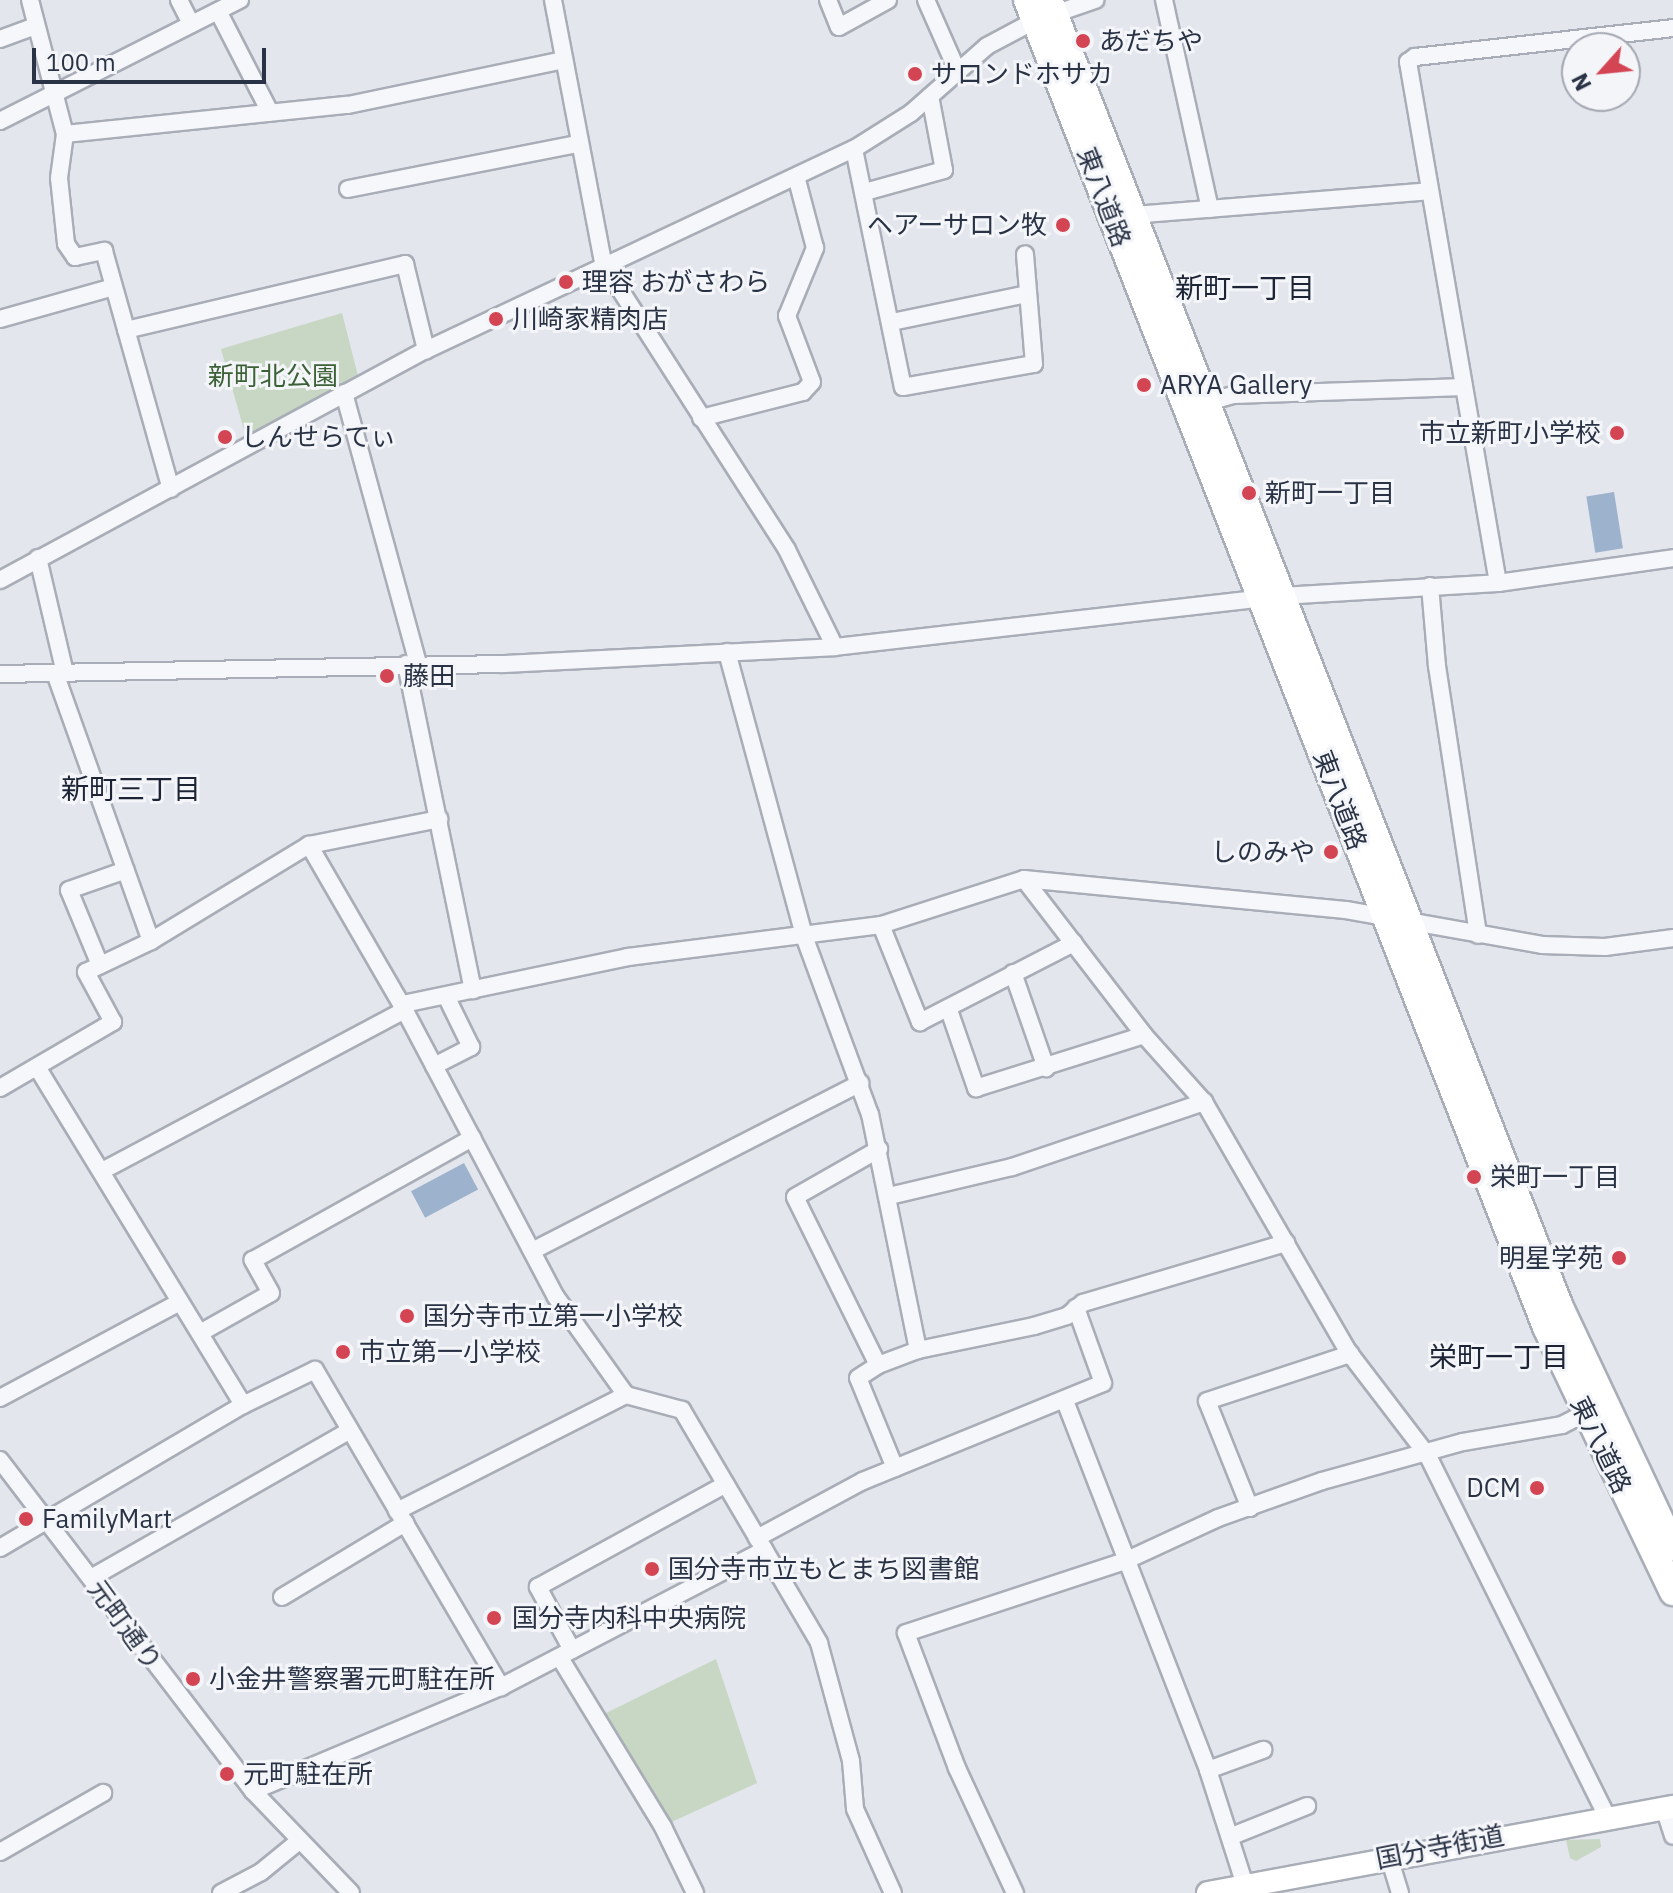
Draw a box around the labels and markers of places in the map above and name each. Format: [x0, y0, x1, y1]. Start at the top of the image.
place label: あだちや [1099, 25, 1203, 57]
marker: あだちや [1074, 32, 1092, 50]
place label: サロンドホサカ [931, 58, 1113, 90]
marker: サロンドホサカ [906, 65, 924, 83]
place label: ヘアーサロン牧 [867, 209, 1047, 241]
marker: ヘアーサロン牧 [1054, 216, 1072, 234]
place label: 理容 おがさわら [582, 266, 770, 298]
marker: 理容 おがさわら [557, 273, 575, 291]
place label: 川崎家精肉店 [512, 303, 668, 335]
marker: 川崎家精肉店 [487, 310, 505, 328]
place label: ARYA Gallery [1160, 369, 1312, 401]
marker: ARYA Gallery [1135, 376, 1153, 394]
place label: 市立新町小学校 [1419, 417, 1601, 449]
place label: しんせらてぃ [241, 421, 397, 453]
marker: 市立新町小学校 [1608, 424, 1626, 442]
marker: しんせらてぃ [216, 428, 234, 446]
place label: 新町一丁目 [1265, 477, 1395, 509]
marker: 新町一丁目 [1240, 484, 1258, 502]
place label: 藤田 [403, 660, 455, 692]
marker: 藤田 [378, 667, 396, 685]
place label: しのみや [1211, 836, 1315, 868]
marker: しのみや [1322, 843, 1340, 861]
place label: 栄町一丁目 [1490, 1161, 1620, 1193]
marker: 栄町一丁目 [1465, 1168, 1483, 1186]
place label: 明星学苑 [1499, 1242, 1603, 1274]
marker: 明星学苑 [1610, 1249, 1628, 1267]
place label: 国分寺市立第一小学校 [423, 1300, 683, 1332]
marker: 国分寺市立第一小学校 [398, 1307, 416, 1325]
place label: 市立第一小学校 [359, 1336, 541, 1368]
marker: 市立第一小学校 [334, 1343, 352, 1361]
place label: DCM [1466, 1472, 1521, 1504]
marker: DCM [1528, 1479, 1546, 1497]
place label: FamilyMart [42, 1503, 172, 1535]
marker: FamilyMart [17, 1510, 35, 1528]
place label: 国分寺市立もとまち図書館 [668, 1553, 980, 1585]
marker: 国分寺市立もとまち図書館 [643, 1560, 661, 1578]
place label: 国分寺内科中央病院 [512, 1602, 746, 1634]
marker: 国分寺内科中央病院 [483, 1607, 505, 1629]
place label: 小金井警察署元町駐在所 [209, 1663, 495, 1695]
marker: 小金井警察署元町駐在所 [184, 1670, 202, 1688]
place label: 元町駐在所 [243, 1758, 373, 1790]
marker: 元町駐在所 [218, 1765, 236, 1783]

